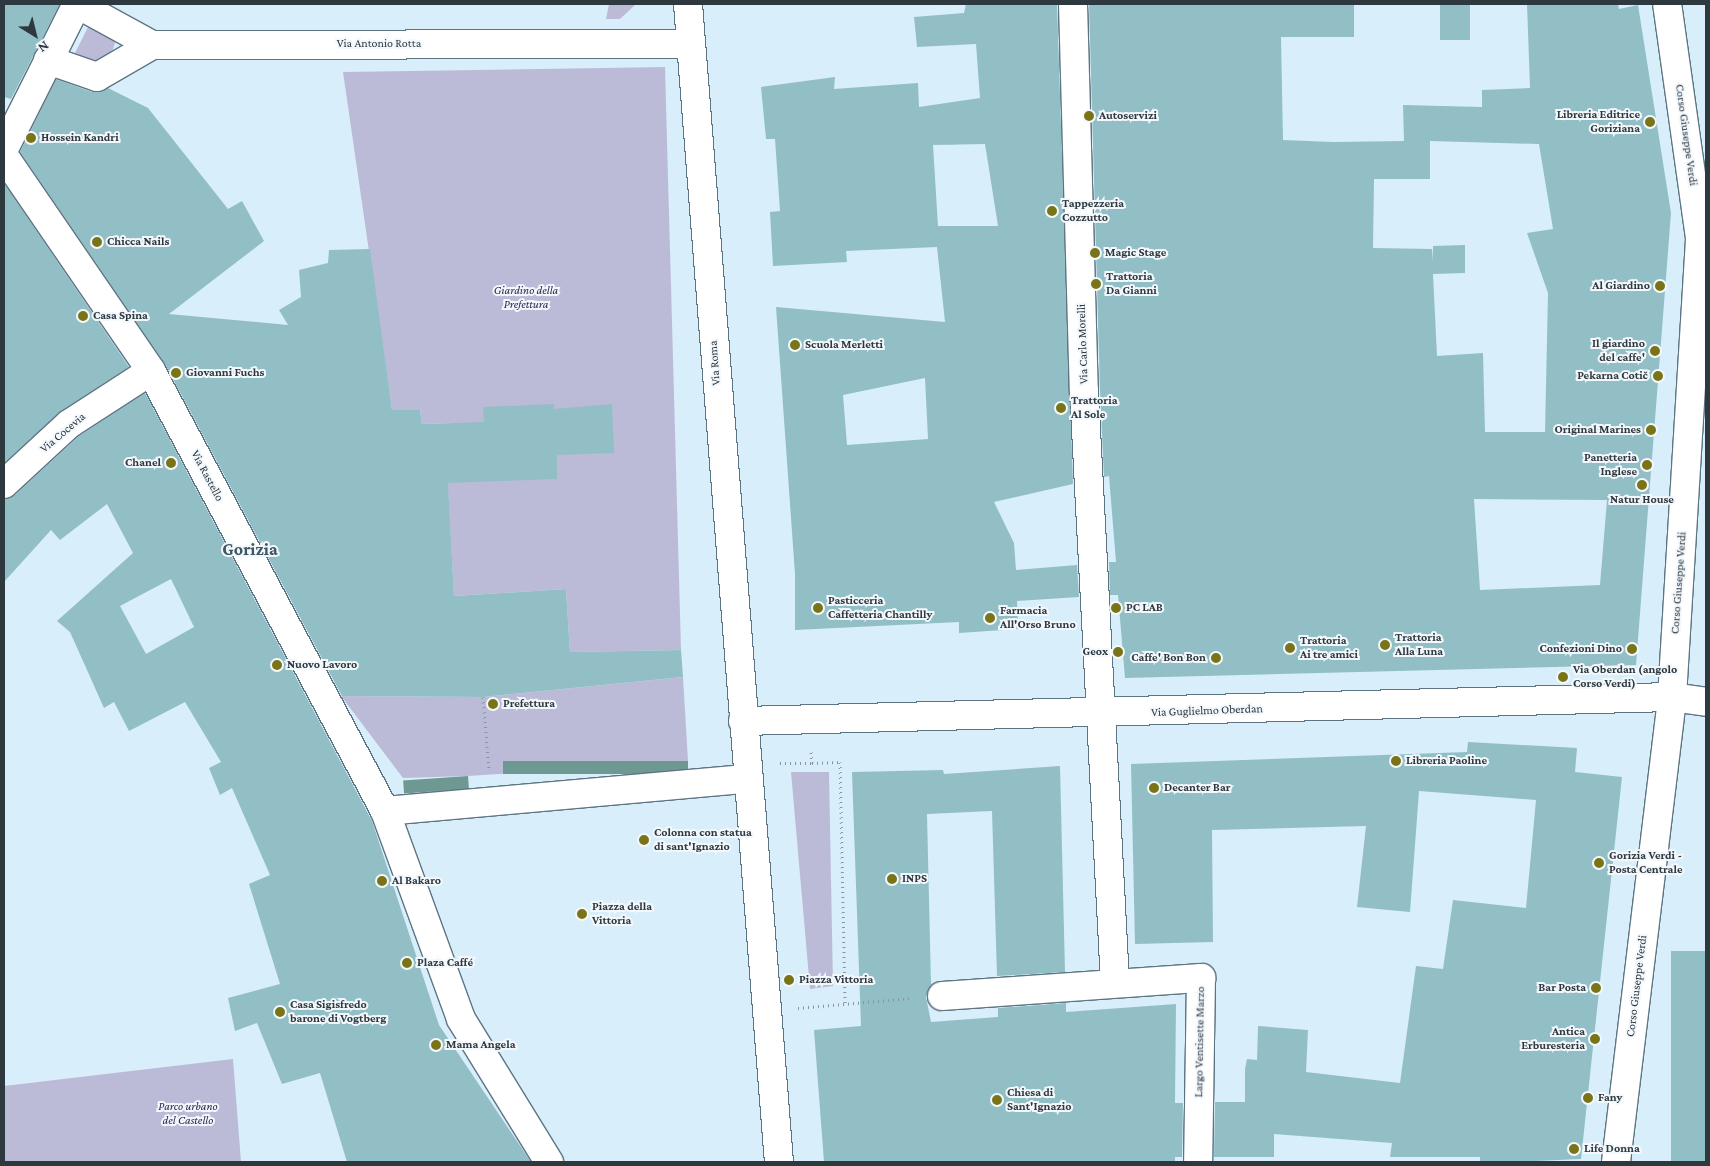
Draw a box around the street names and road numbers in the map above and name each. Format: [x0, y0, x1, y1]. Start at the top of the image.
street label: Via Antonio Rotta [337, 37, 421, 51]
street label: Corso Giuseppe Verdi [1672, 83, 1700, 187]
street label: Via Carlo Morelli [1074, 304, 1092, 384]
street label: Via Roma [706, 340, 724, 386]
street label: Via Cocevia [37, 410, 89, 456]
street label: Via Rastello [188, 448, 226, 504]
street label: Corso Giuseppe Verdi [1668, 531, 1690, 635]
street label: Via Guglielmo Oberdan [1151, 702, 1263, 720]
street label: Corso Giuseppe Verdi [1624, 934, 1650, 1038]
street label: Largo Ventisette Marzo [1192, 986, 1208, 1098]

